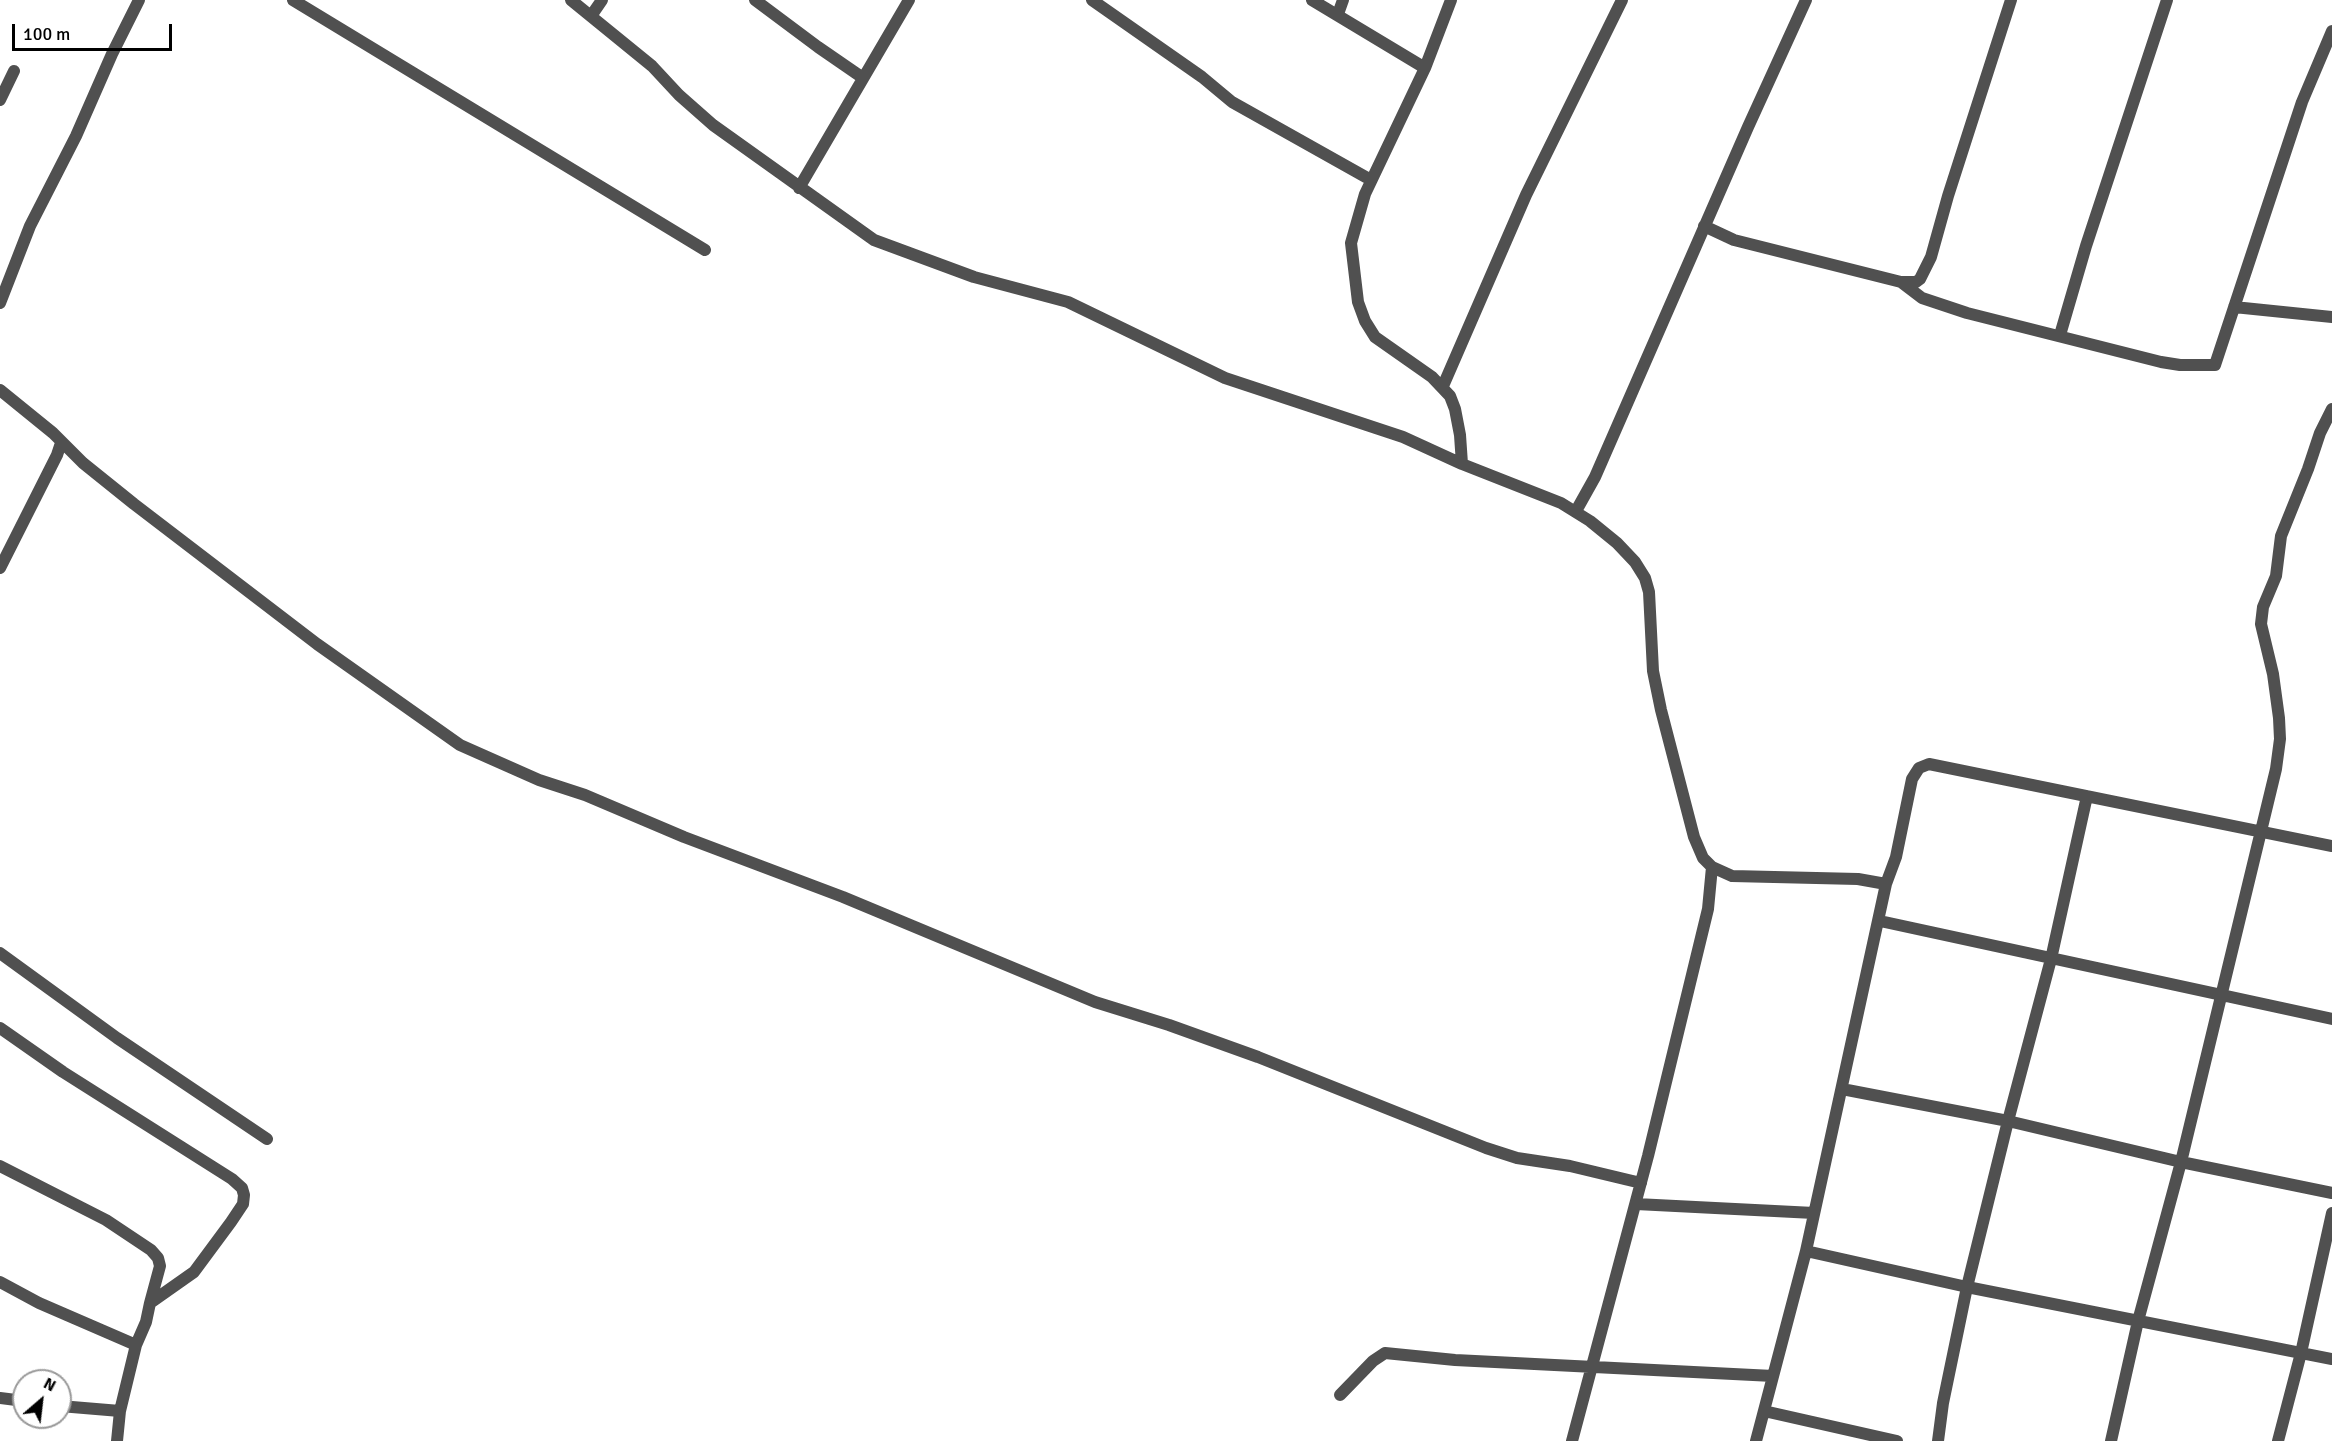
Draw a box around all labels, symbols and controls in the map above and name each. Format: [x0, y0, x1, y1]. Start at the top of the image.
scale bar [15, 12, 176, 50]
text: 100 m [23, 23, 70, 45]
north arrow [12, 1369, 72, 1429]
text: N [40, 1373, 59, 1396]

